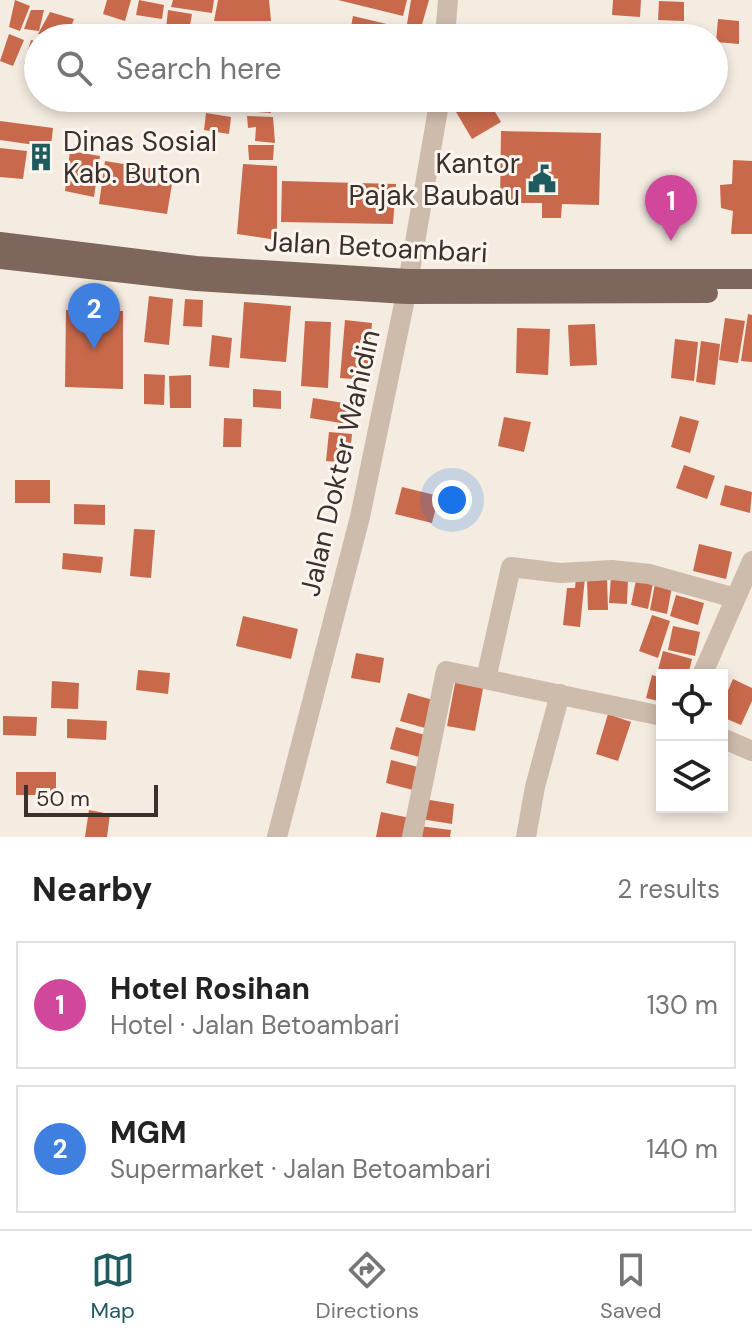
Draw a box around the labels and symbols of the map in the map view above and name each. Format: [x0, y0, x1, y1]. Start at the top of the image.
place label: Dinas Sosial Kab. Buton [63, 123, 217, 192]
building icon: Dinas Sosial Kab. Buton [26, 142, 56, 172]
place label: Kantor Pajak Baubau [349, 145, 520, 214]
public building icon: Kantor Pajak Baubau [527, 164, 557, 194]
pin: 1 [645, 175, 697, 241]
street label: Jalan Betoambari [263, 223, 489, 271]
pin: 2 [68, 283, 120, 349]
street label: Jalan Dokter Wahidin [291, 326, 389, 600]
your location [432, 480, 472, 520]
scale bar [24, 781, 158, 817]

